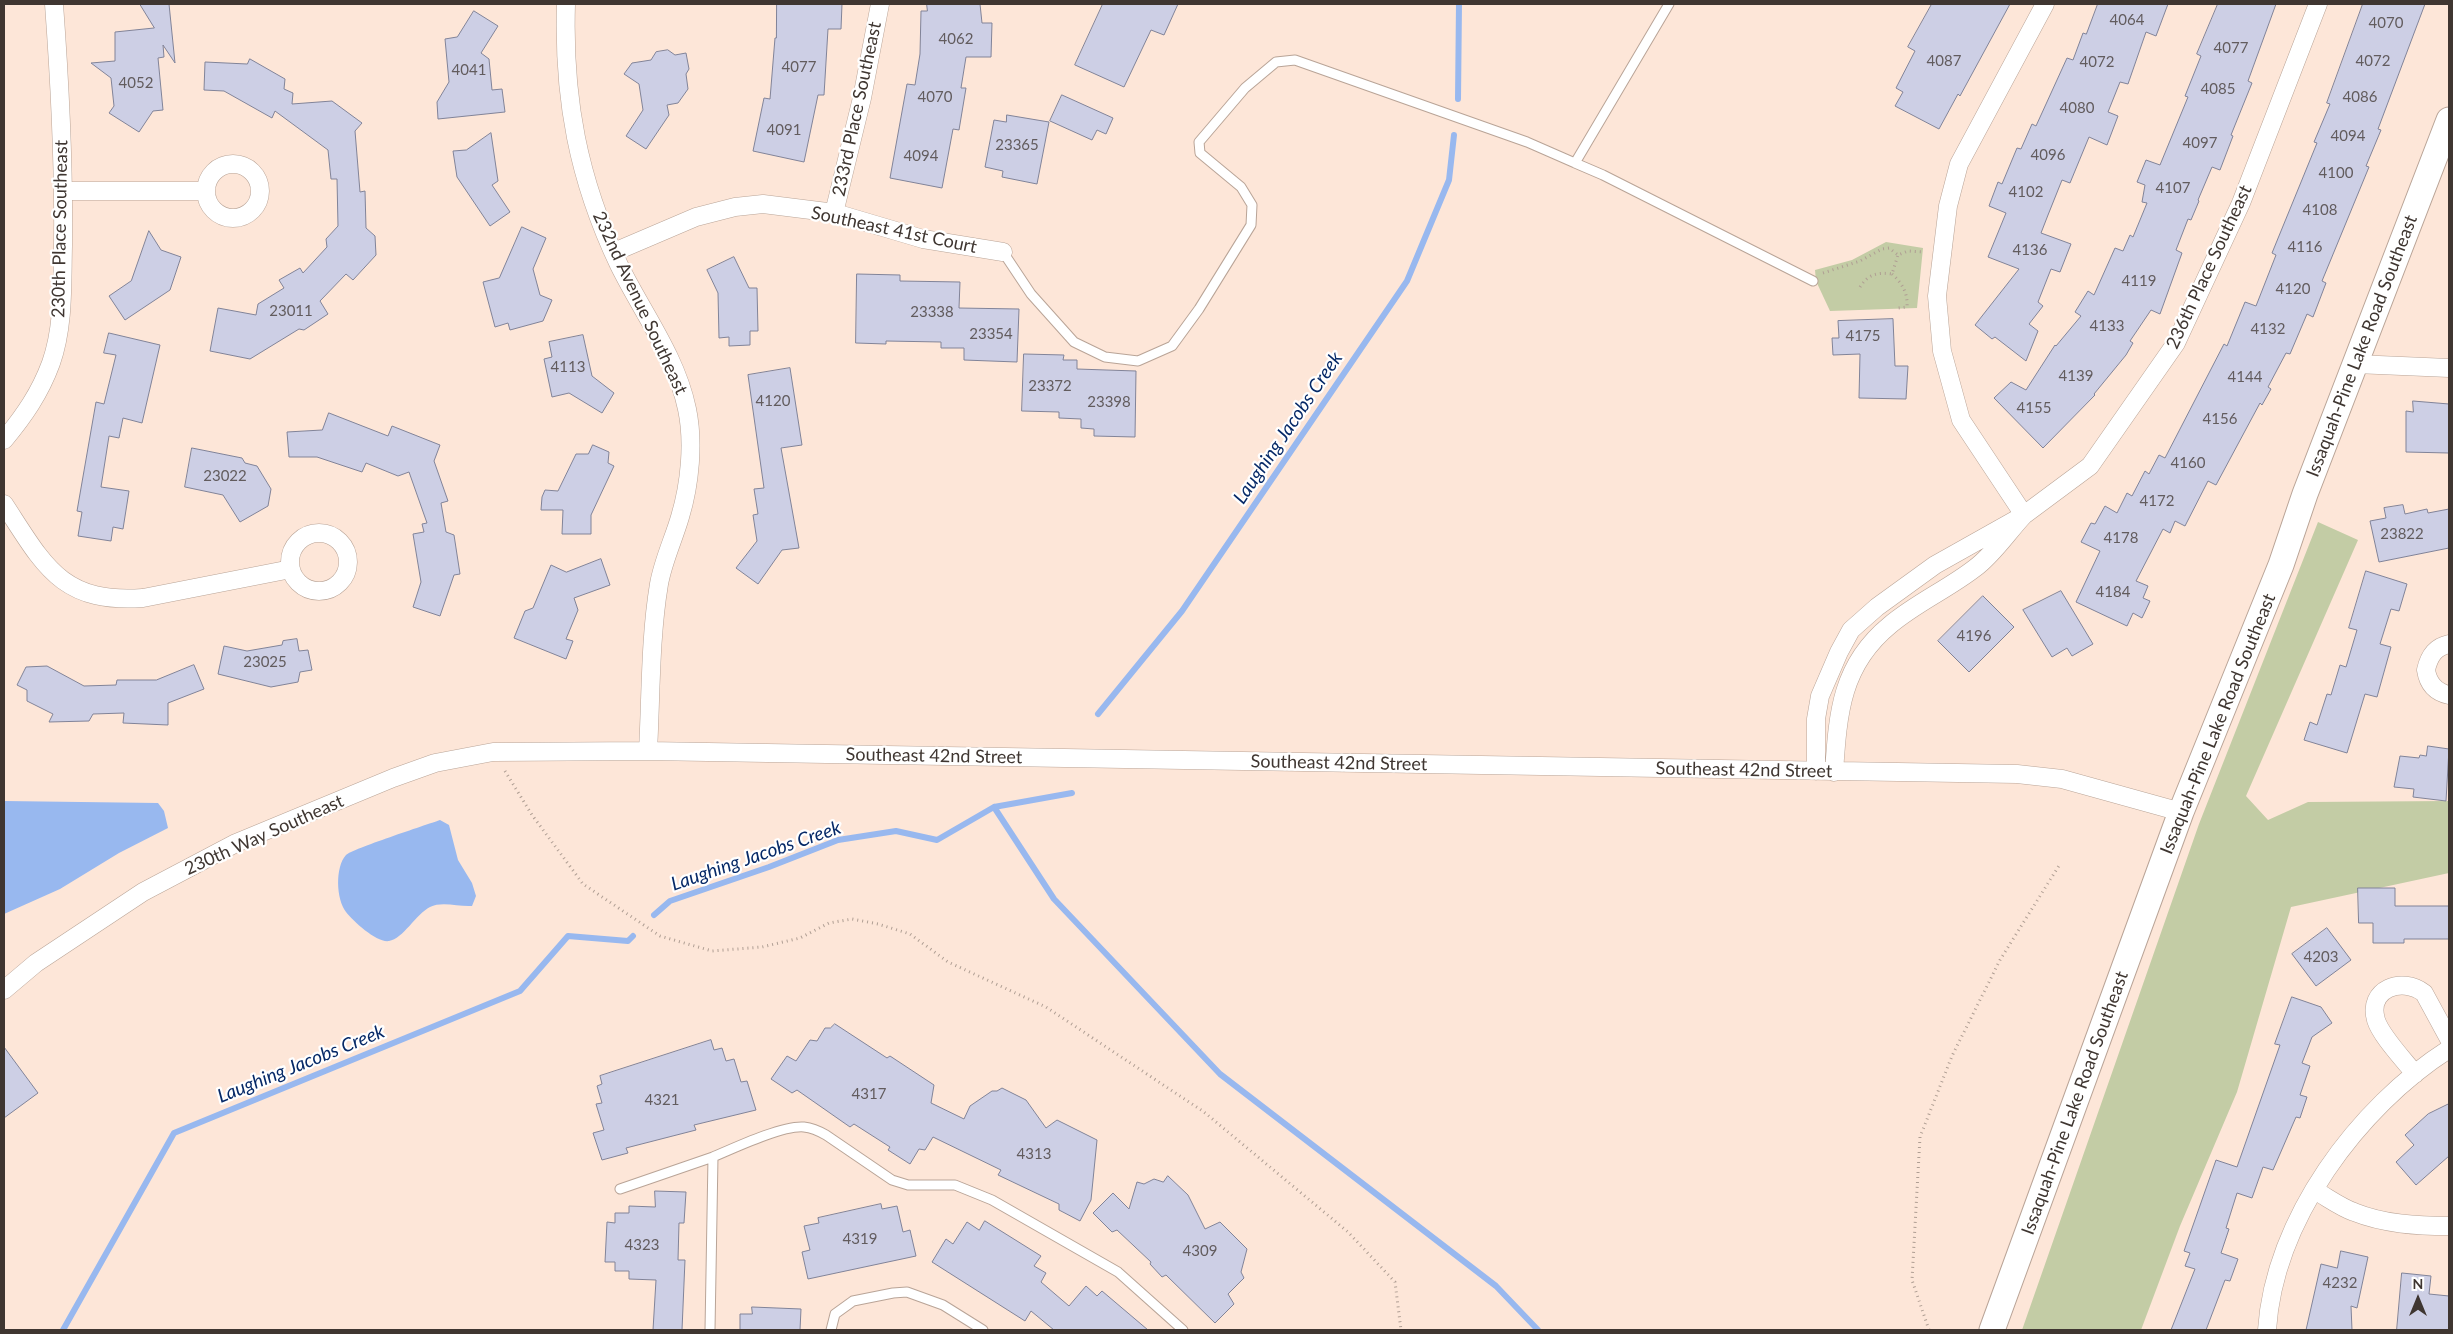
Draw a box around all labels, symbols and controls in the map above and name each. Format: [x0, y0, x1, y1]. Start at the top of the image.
house number: 4064 [2110, 11, 2144, 29]
house number: 4070 [2369, 14, 2403, 32]
street label: 233rd Place Southeast [828, 20, 886, 198]
house number: 4062 [939, 30, 973, 48]
house number: 4077 [2214, 39, 2248, 57]
house number: 4087 [1927, 52, 1961, 70]
house number: 4072 [2356, 52, 2390, 70]
house number: 4072 [2080, 53, 2114, 71]
house number: 4077 [782, 58, 816, 76]
house number: 4041 [452, 61, 486, 79]
house number: 4052 [119, 74, 153, 92]
house number: 4085 [2201, 80, 2235, 98]
house number: 4070 [918, 88, 952, 106]
house number: 4086 [2343, 88, 2377, 106]
house number: 4080 [2060, 99, 2094, 117]
house number: 4091 [767, 121, 801, 139]
house number: 4094 [2331, 127, 2365, 145]
house number: 4097 [2183, 134, 2217, 152]
house number: 23365 [995, 136, 1039, 154]
street label: 230th Place Southeast [48, 140, 72, 318]
house number: 4096 [2031, 146, 2065, 164]
house number: 4094 [904, 147, 938, 165]
house number: 4100 [2319, 164, 2353, 182]
house number: 4107 [2156, 179, 2190, 197]
street label: 236th Place Southeast [2162, 182, 2256, 352]
house number: 4102 [2009, 183, 2043, 201]
house number: 4108 [2303, 201, 2337, 219]
street label: Southeast 41st Court [809, 202, 979, 258]
street label: 232nd Avenue Southeast [588, 208, 692, 398]
street label: Issaquah-Pine Lake Road Southeast [2302, 212, 2422, 480]
house number: 4116 [2288, 238, 2322, 256]
house number: 4136 [2013, 241, 2047, 259]
house number: 4119 [2122, 272, 2156, 290]
house number: 4120 [2276, 280, 2310, 298]
house number: 23011 [269, 302, 313, 320]
house number: 23338 [910, 303, 954, 321]
house number: 4133 [2090, 317, 2124, 335]
house number: 4132 [2251, 320, 2285, 338]
house number: 23354 [969, 325, 1013, 343]
house number: 4175 [1846, 327, 1880, 345]
water label: Laughing Jacobs Creek [1229, 348, 1347, 508]
house number: 4113 [551, 358, 585, 376]
house number: 4139 [2059, 367, 2093, 385]
house number: 4144 [2228, 368, 2262, 386]
house number: 23372 [1028, 377, 1072, 395]
house number: 4120 [756, 392, 790, 410]
house number: 23398 [1087, 393, 1131, 411]
house number: 4155 [2017, 399, 2051, 417]
house number: 4156 [2203, 410, 2237, 428]
house number: 4160 [2171, 454, 2205, 472]
house number: 23022 [203, 467, 247, 485]
house number: 4172 [2140, 492, 2174, 510]
house number: 23822 [2380, 525, 2424, 543]
house number: 4178 [2104, 529, 2138, 547]
house number: 4184 [2096, 583, 2130, 601]
street label: Issaquah-Pine Lake Road Southeast [2156, 591, 2280, 857]
house number: 4196 [1957, 627, 1991, 645]
house number: 23025 [243, 653, 287, 671]
street label: Southeast 42nd Street [845, 744, 1023, 768]
street label: Southeast 42nd Street [1250, 751, 1428, 775]
street label: Southeast 42nd Street [1655, 758, 1833, 782]
street label: 230th Way Southeast [181, 790, 347, 880]
water label: Laughing Jacobs Creek [668, 816, 844, 896]
house number: 4203 [2304, 948, 2338, 966]
street label: Issaquah-Pine Lake Road Southeast [2017, 968, 2133, 1238]
water label: Laughing Jacobs Creek [214, 1020, 388, 1108]
house number: 4317 [852, 1085, 886, 1103]
house number: 4321 [645, 1091, 679, 1109]
house number: 4313 [1017, 1145, 1051, 1163]
house number: 4319 [843, 1230, 877, 1248]
house number: 4323 [625, 1236, 659, 1254]
house number: 4309 [1183, 1242, 1217, 1260]
house number: 4232 [2323, 1274, 2357, 1292]
north arrow [2393, 1274, 2443, 1324]
text: N [2413, 1275, 2423, 1292]

